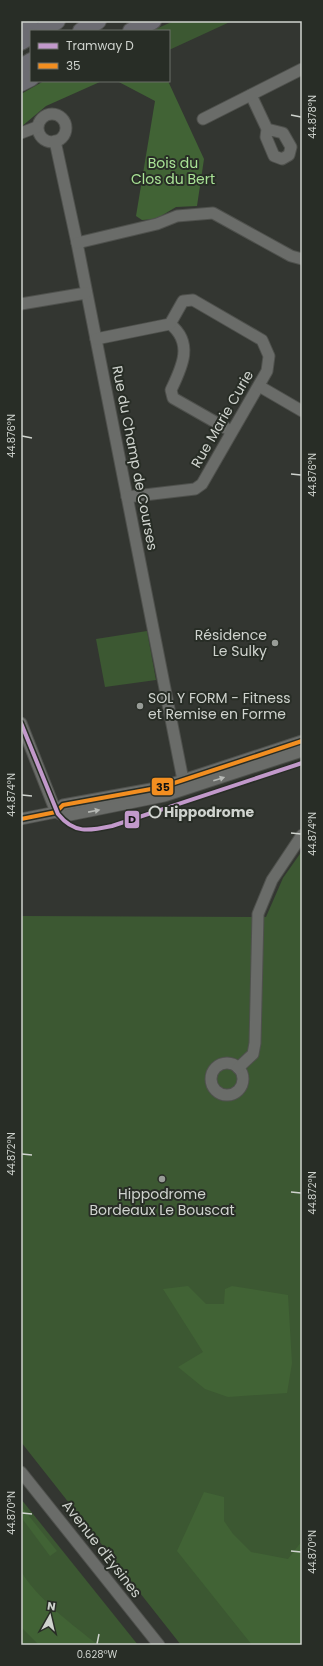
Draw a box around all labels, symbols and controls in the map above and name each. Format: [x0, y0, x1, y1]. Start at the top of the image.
legend [30, 30, 170, 82]
text: Tramway D [66, 37, 134, 54]
text: 35 [66, 57, 81, 74]
text: 44.878°N [305, 95, 320, 139]
park label: Bois du Clos du Bert [131, 153, 215, 189]
street label: Rue du Champ de Courses [107, 364, 163, 552]
street label: Rue Marie Curie [186, 366, 258, 471]
text: 44.876°N [4, 414, 19, 458]
text: 44.876°N [305, 453, 320, 497]
place label: Résidence Le Sulky [195, 625, 267, 661]
marker: Résidence Le Sulky [270, 638, 280, 648]
place label: SOL Y FORM - Fitness et Remise en Forme [148, 688, 291, 724]
marker: SOL Y FORM - Fitness et Remise en Forme [135, 701, 145, 711]
text: 44.874°N [4, 773, 19, 817]
one-way arrow [214, 776, 226, 782]
line badge: 35 [151, 777, 174, 796]
text: 35 [156, 779, 170, 795]
place label: Hippodrome [164, 802, 255, 822]
marker: Hippodrome [148, 805, 162, 819]
one-way arrow [88, 808, 100, 814]
line badge: D [124, 810, 140, 829]
text: D [128, 811, 136, 827]
text: 44.874°N [305, 812, 320, 856]
text: 44.872°N [4, 1132, 19, 1176]
text: 44.872°N [305, 1171, 320, 1215]
marker: Hippodrome Bordeaux Le Bouscat [157, 1174, 167, 1184]
place label: Hippodrome Bordeaux Le Bouscat [89, 1184, 235, 1220]
text: 44.870°N [4, 1491, 19, 1535]
street label: Avenue d'Eysines [58, 1496, 146, 1602]
text: 44.870°N [305, 1530, 320, 1574]
north arrow [30, 1596, 70, 1636]
text: N [46, 1598, 57, 1615]
text: 0.628°W [77, 1647, 118, 1662]

